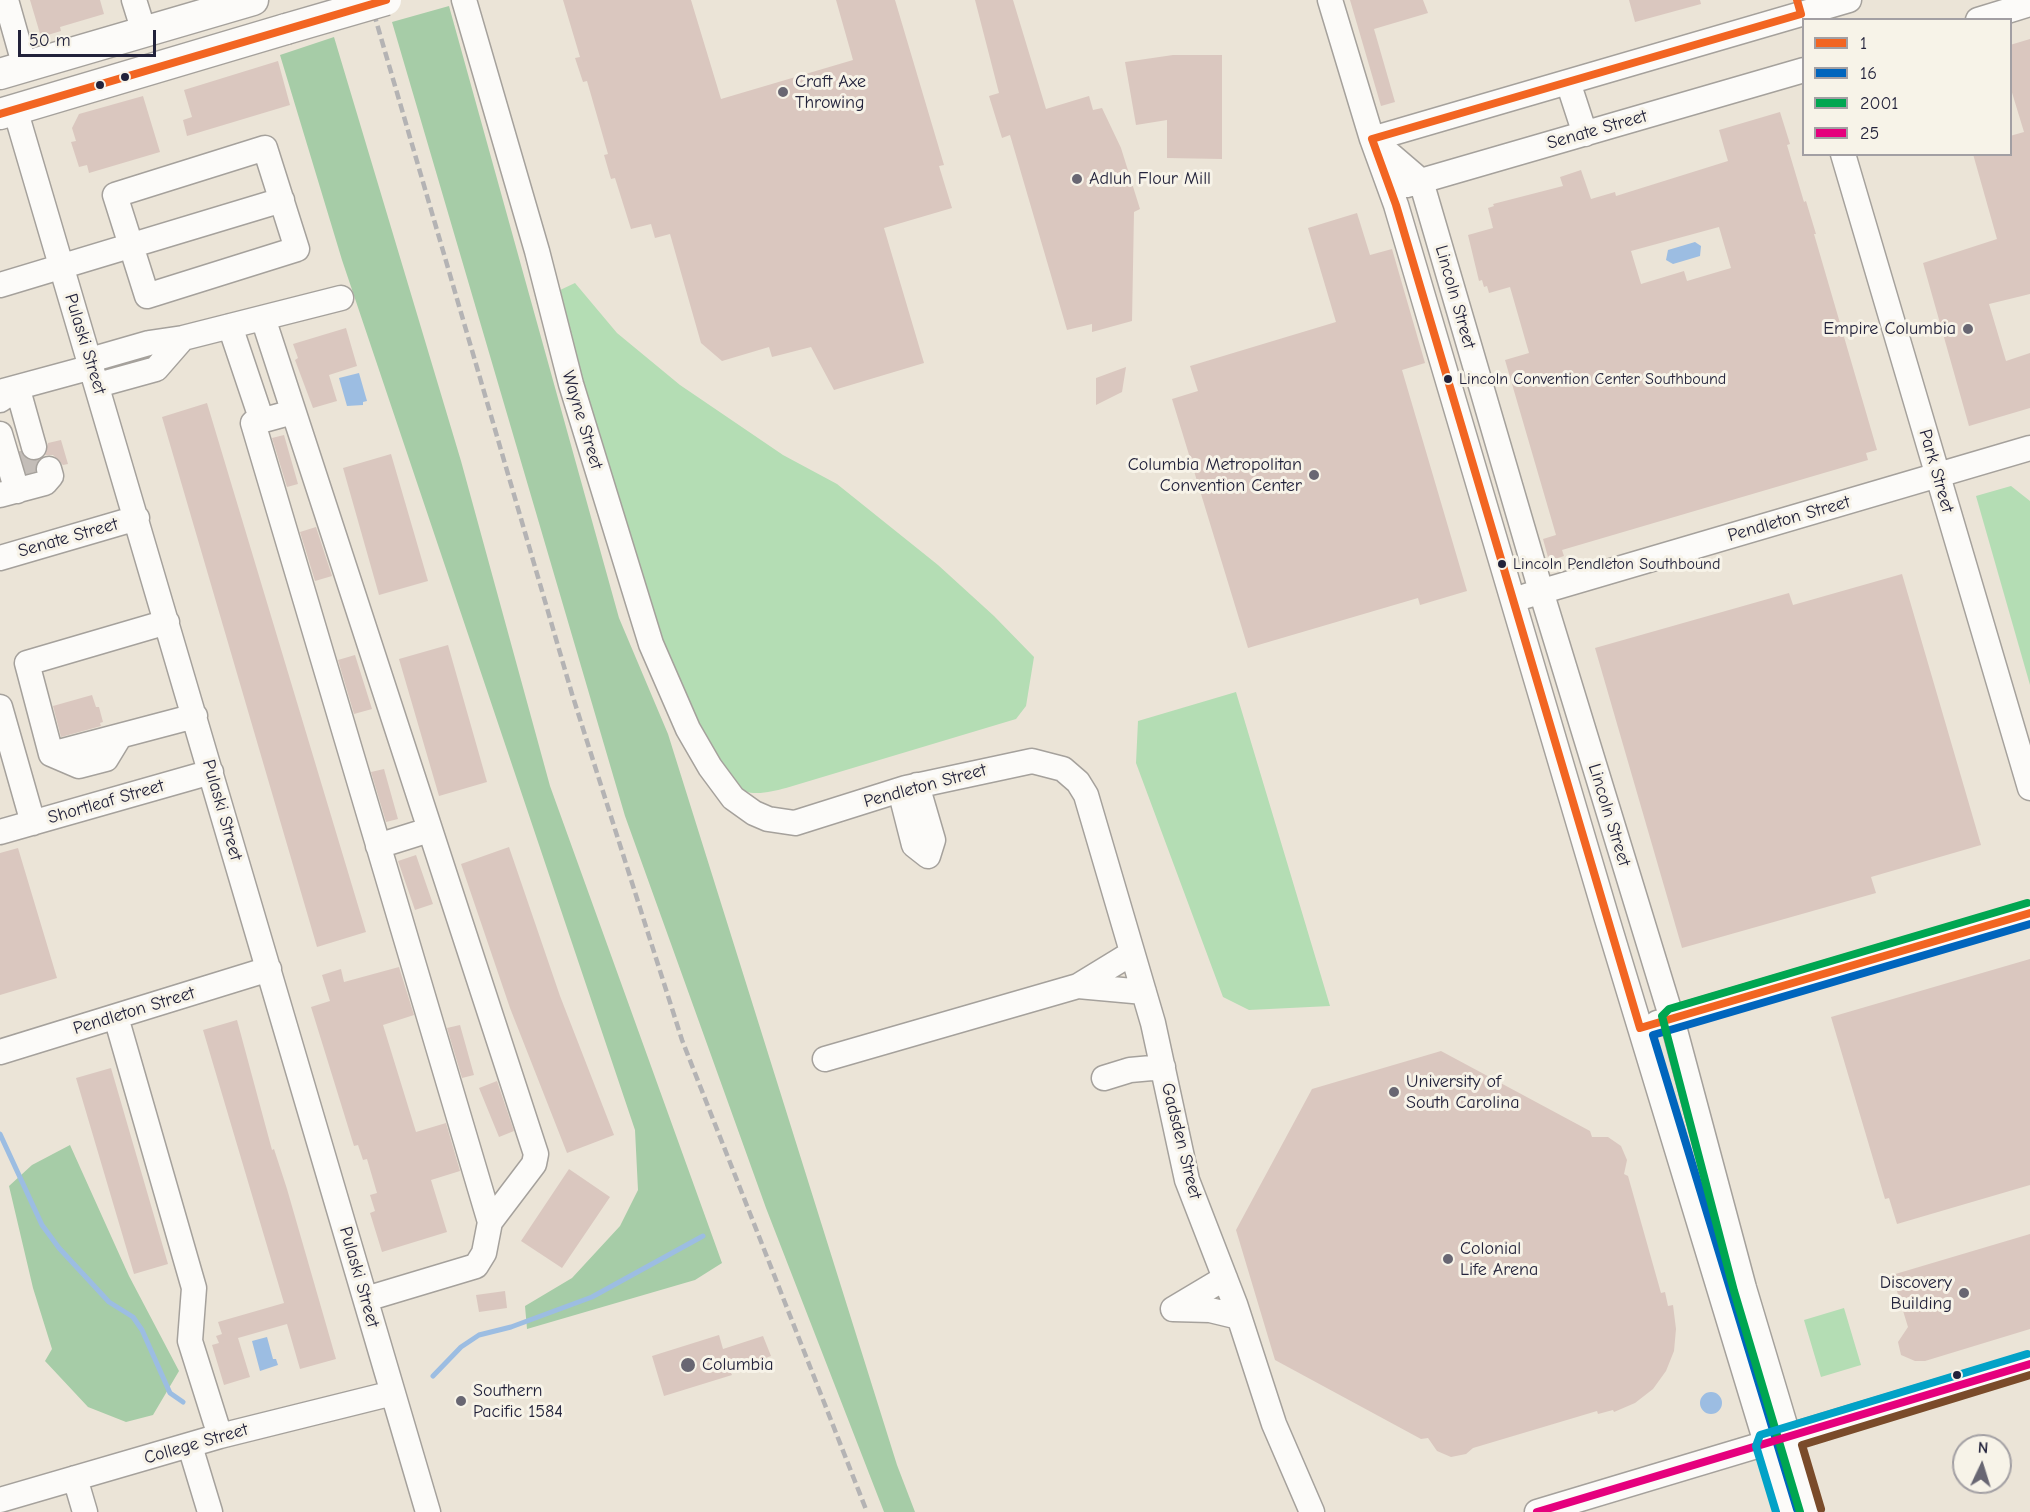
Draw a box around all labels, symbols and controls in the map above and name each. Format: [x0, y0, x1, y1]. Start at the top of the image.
scale bar [21, 18, 159, 56]
legend [1802, 18, 2012, 156]
text: 50 m [29, 30, 71, 51]
text: 1 [1860, 33, 1867, 54]
text: 16 [1860, 63, 1877, 84]
unlabelled marker [119, 71, 131, 83]
place label: Craft Axe Throwing [795, 71, 866, 113]
unlabelled marker [94, 79, 106, 91]
marker: Craft Axe Throwing [776, 85, 790, 99]
text: 2001 [1860, 93, 1898, 114]
street label: Senate Street [1545, 105, 1649, 155]
text: 25 [1860, 123, 1879, 144]
place label: Adluh Flour Mill [1089, 168, 1211, 190]
marker: Adluh Flour Mill [1070, 172, 1084, 186]
street label: Lincoln Street [1430, 243, 1480, 351]
street label: Pulaski Street [59, 291, 111, 397]
place label: Empire Columbia [1823, 318, 1956, 340]
marker: Empire Columbia [1961, 322, 1975, 336]
street label: Wayne Street [557, 368, 607, 472]
place label: Lincoln Convention Center Southbound [1459, 369, 1726, 389]
marker: Lincoln Convention Center Southbound [1442, 373, 1454, 385]
street label: Park Street [1914, 427, 1958, 515]
place label: Columbia Metropolitan Convention Center [1128, 454, 1302, 496]
marker: Columbia Metropolitan Convention Center [1307, 468, 1321, 482]
street label: Pendleton Street [1725, 491, 1853, 547]
street label: Senate Street [16, 513, 120, 563]
place label: Lincoln Pendleton Southbound [1513, 554, 1720, 574]
marker: Lincoln Pendleton Southbound [1496, 558, 1508, 570]
street label: Pulaski Street [197, 757, 247, 863]
street label: Pendleton Street [861, 759, 989, 813]
street label: Lincoln Street [1583, 761, 1635, 869]
street label: Shortleaf Street [45, 775, 167, 829]
street label: Pendleton Street [71, 982, 197, 1040]
place label: University of South Carolina [1406, 1071, 1519, 1114]
street label: Gadsden Street [1156, 1081, 1206, 1201]
marker: University of South Carolina [1387, 1085, 1401, 1099]
street label: Pulaski Street [334, 1224, 384, 1330]
place label: Colonial Life Arena [1460, 1238, 1538, 1280]
marker: Colonial Life Arena [1441, 1252, 1455, 1266]
place label: Discovery Building [1880, 1272, 1952, 1314]
marker: Discovery Building [1957, 1286, 1971, 1300]
place label: Columbia [702, 1354, 774, 1376]
marker: Columbia [679, 1356, 697, 1374]
unlabelled marker [1951, 1369, 1963, 1381]
place label: Southern Pacific 1584 [473, 1380, 563, 1422]
marker: Southern Pacific 1584 [454, 1394, 468, 1408]
street label: College Street [142, 1419, 250, 1469]
north arrow [1952, 1434, 2012, 1494]
text: N [1977, 1439, 1989, 1457]

